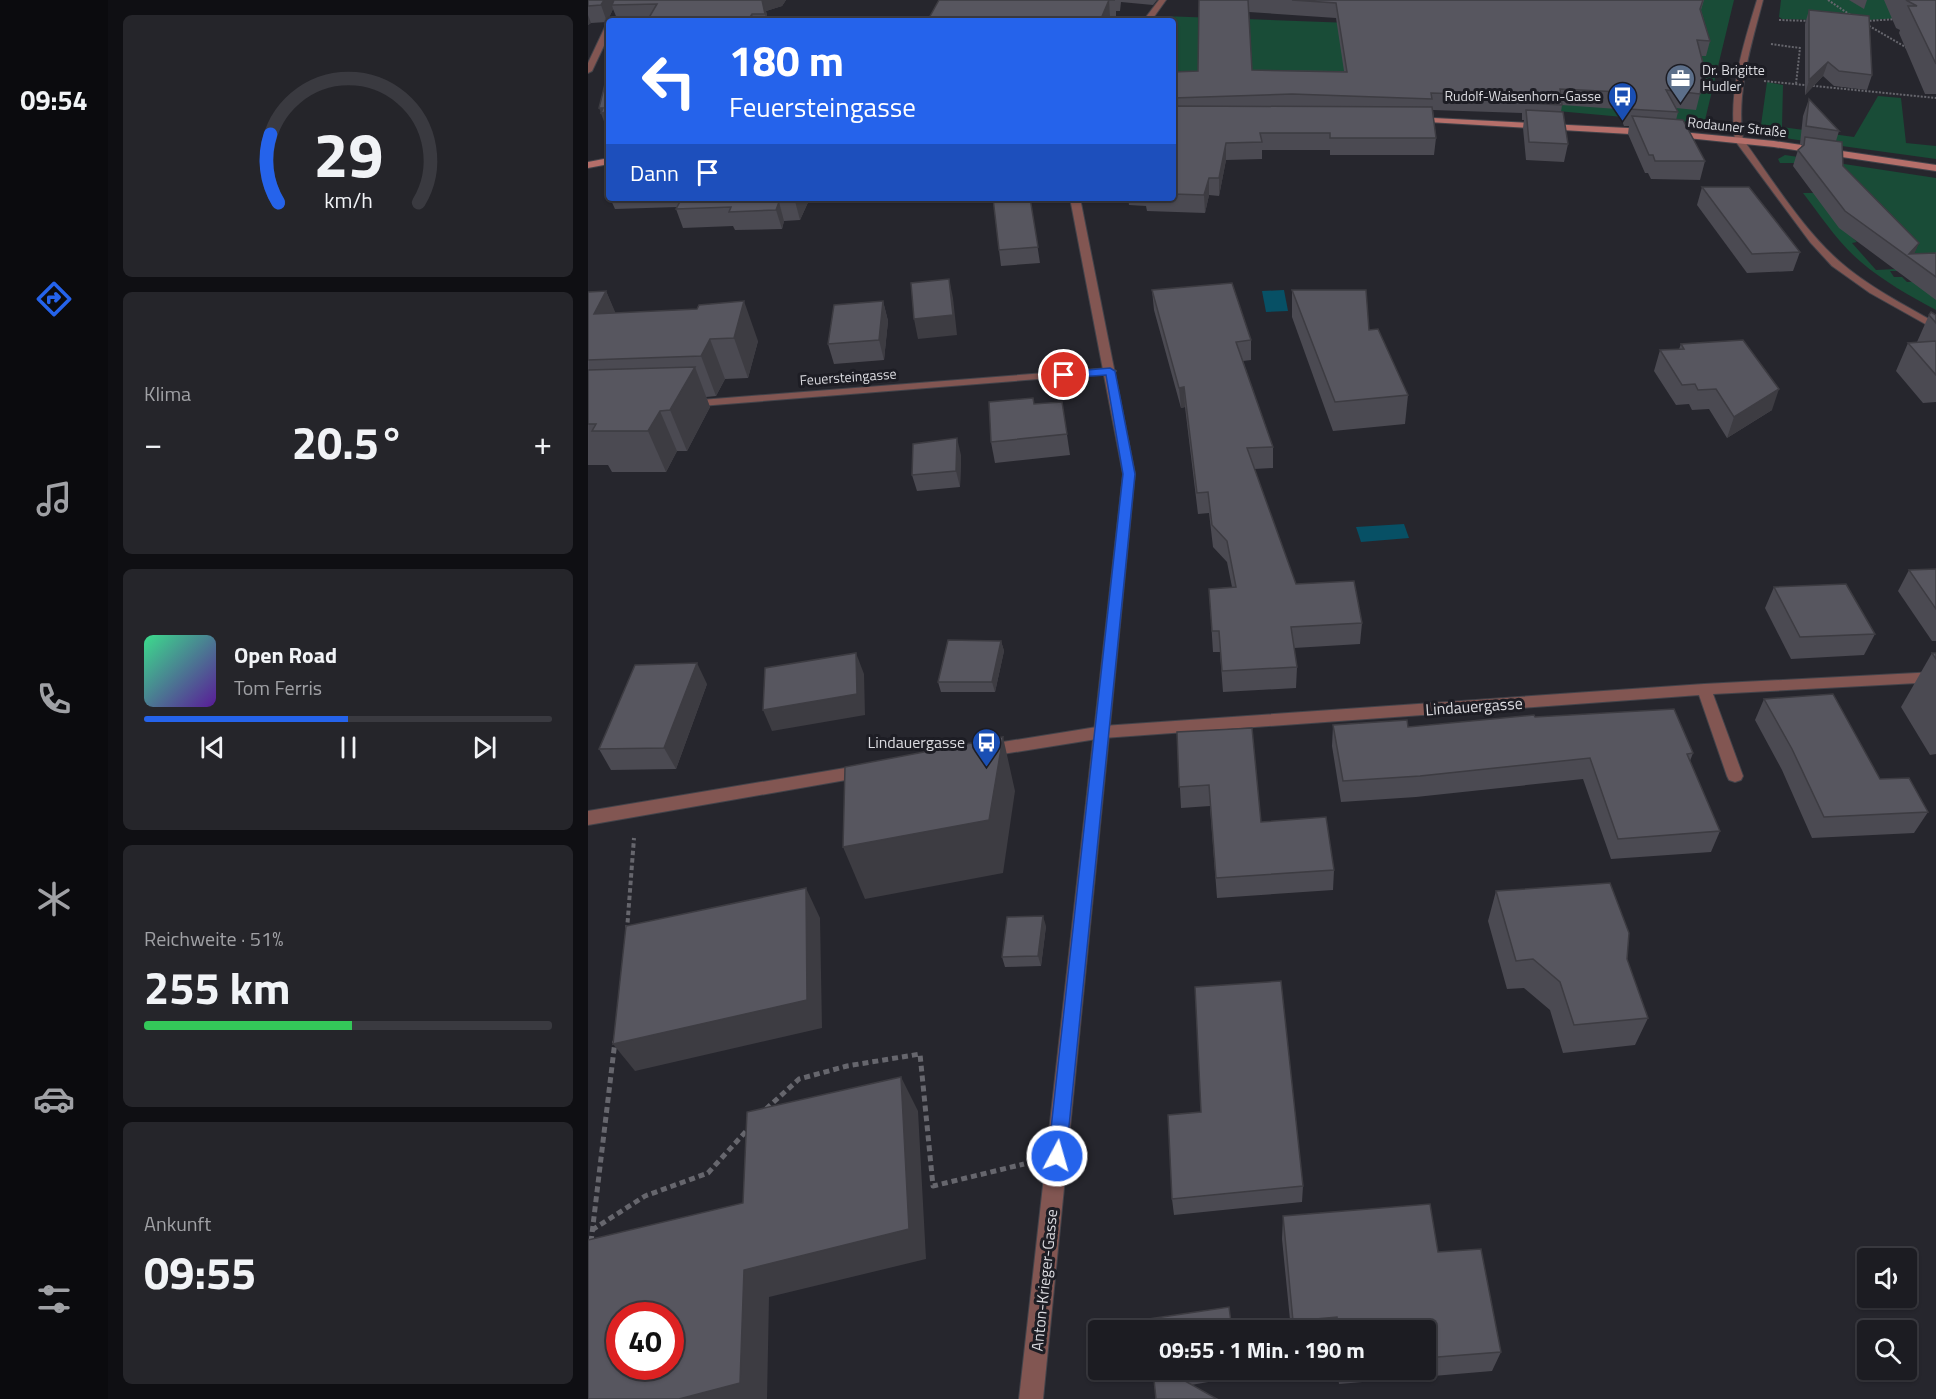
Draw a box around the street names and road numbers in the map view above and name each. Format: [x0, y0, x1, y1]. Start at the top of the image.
street label: Rodauner Straße [1686, 111, 1788, 142]
street label: Feuersteingasse [799, 363, 897, 390]
street label: Lindauergasse [1425, 691, 1523, 721]
street label: Anton-Krieger-Gasse [1025, 1208, 1063, 1352]

